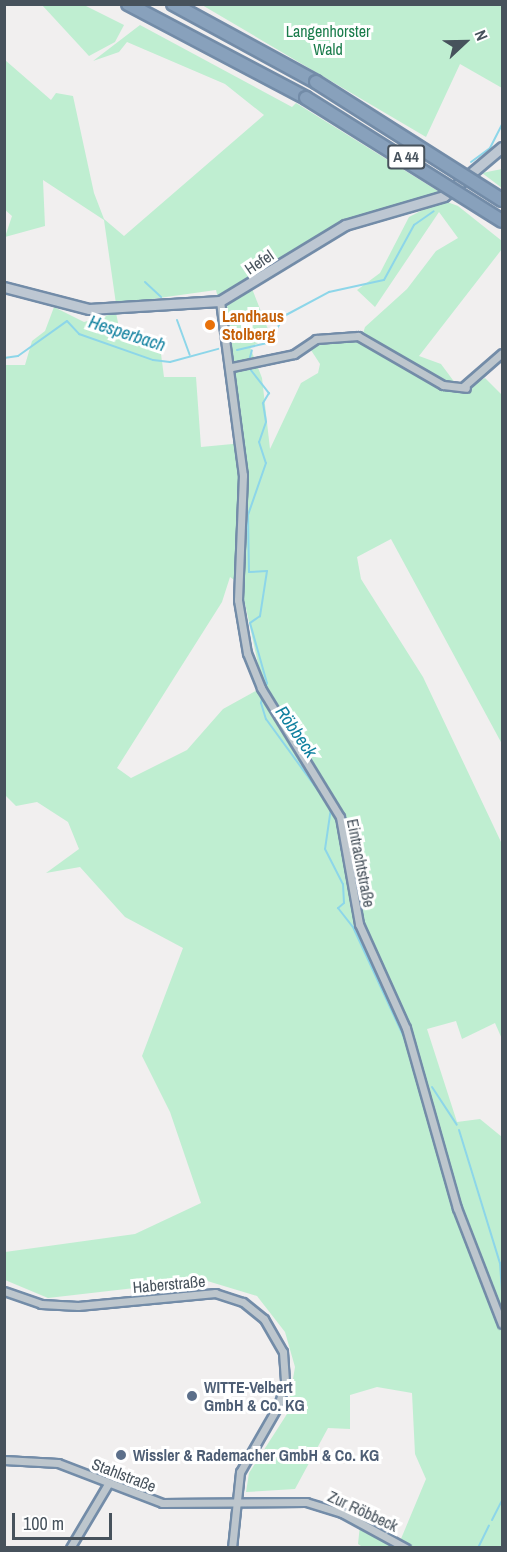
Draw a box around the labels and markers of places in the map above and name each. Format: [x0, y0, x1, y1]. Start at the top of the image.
place label: Landhaus Stolberg [222, 306, 284, 344]
marker: Landhaus Stolberg [203, 318, 217, 332]
place label: WITTE-Velbert GmbH & Co. KG [204, 1377, 305, 1415]
marker: WITTE-Velbert GmbH & Co. KG [185, 1389, 199, 1403]
place label: Wissler & Rademacher GmbH & Co. KG [133, 1445, 379, 1465]
marker: Wissler & Rademacher GmbH & Co. KG [114, 1448, 128, 1462]

